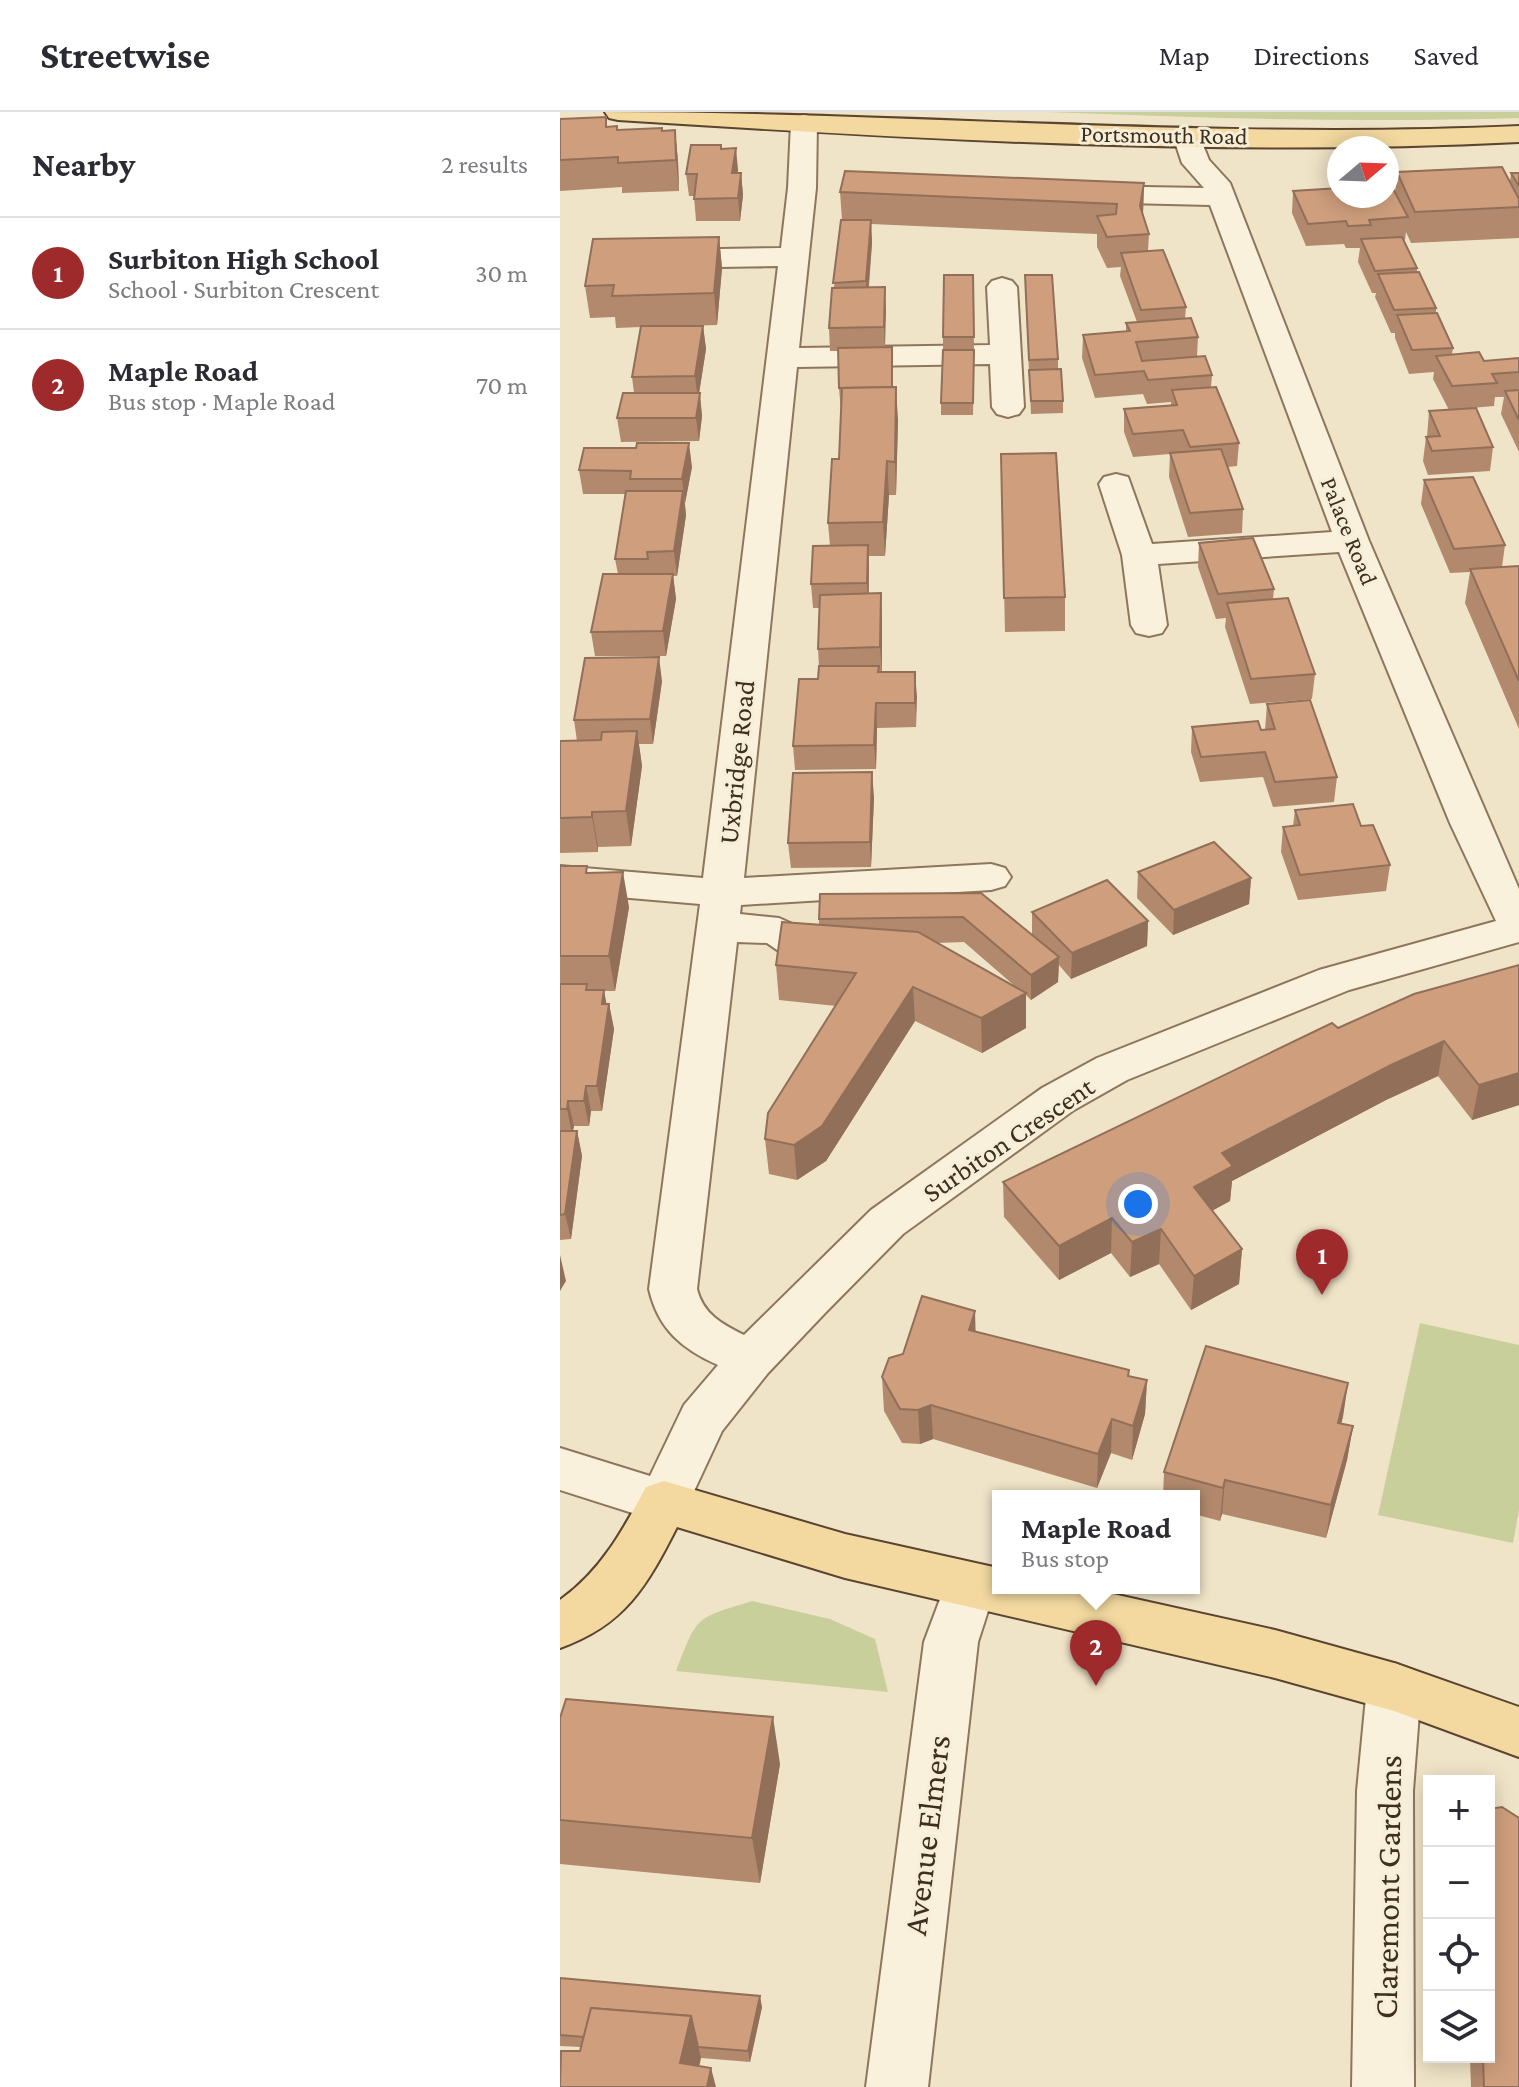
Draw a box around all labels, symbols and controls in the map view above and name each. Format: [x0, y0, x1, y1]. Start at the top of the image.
text: Streetwise [40, 34, 210, 76]
text: Map [1159, 40, 1210, 71]
text: Directions [1254, 40, 1369, 71]
text: Saved [1413, 40, 1479, 71]
street label: Portsmouth Road [1080, 120, 1248, 149]
north arrow [1327, 136, 1399, 208]
text: Nearby [32, 146, 135, 183]
text: 2 results [441, 150, 528, 179]
text: Surbiton High School [108, 242, 379, 275]
text: 1 [53, 259, 63, 288]
text: 30 m [475, 259, 528, 288]
text: School · Surbiton Crescent [108, 275, 379, 304]
text: Maple Road [108, 354, 258, 387]
text: 2 [51, 371, 65, 400]
text: 70 m [476, 371, 528, 400]
text: Bus stop · Maple Road [108, 387, 335, 416]
street label: Palace Road [1316, 473, 1383, 589]
street label: Uxbridge Road [712, 678, 761, 846]
street label: Surbiton Crescent [917, 1070, 1100, 1208]
your location [1118, 1184, 1158, 1224]
pin: 1 [1296, 1229, 1348, 1295]
popup [992, 1490, 1200, 1594]
text: Maple Road [1021, 1511, 1171, 1544]
text: Bus stop [1021, 1544, 1109, 1573]
pin: 2 [1070, 1620, 1122, 1686]
street label: Avenue Elmers [896, 1733, 957, 1937]
street label: Claremont Gardens [1367, 1755, 1408, 2019]
map controls [1423, 1775, 1495, 2063]
button: + [1423, 1775, 1495, 1847]
button: − [1423, 1847, 1495, 1919]
button: locate [1423, 1919, 1495, 1991]
button: layers [1423, 1991, 1495, 2063]

